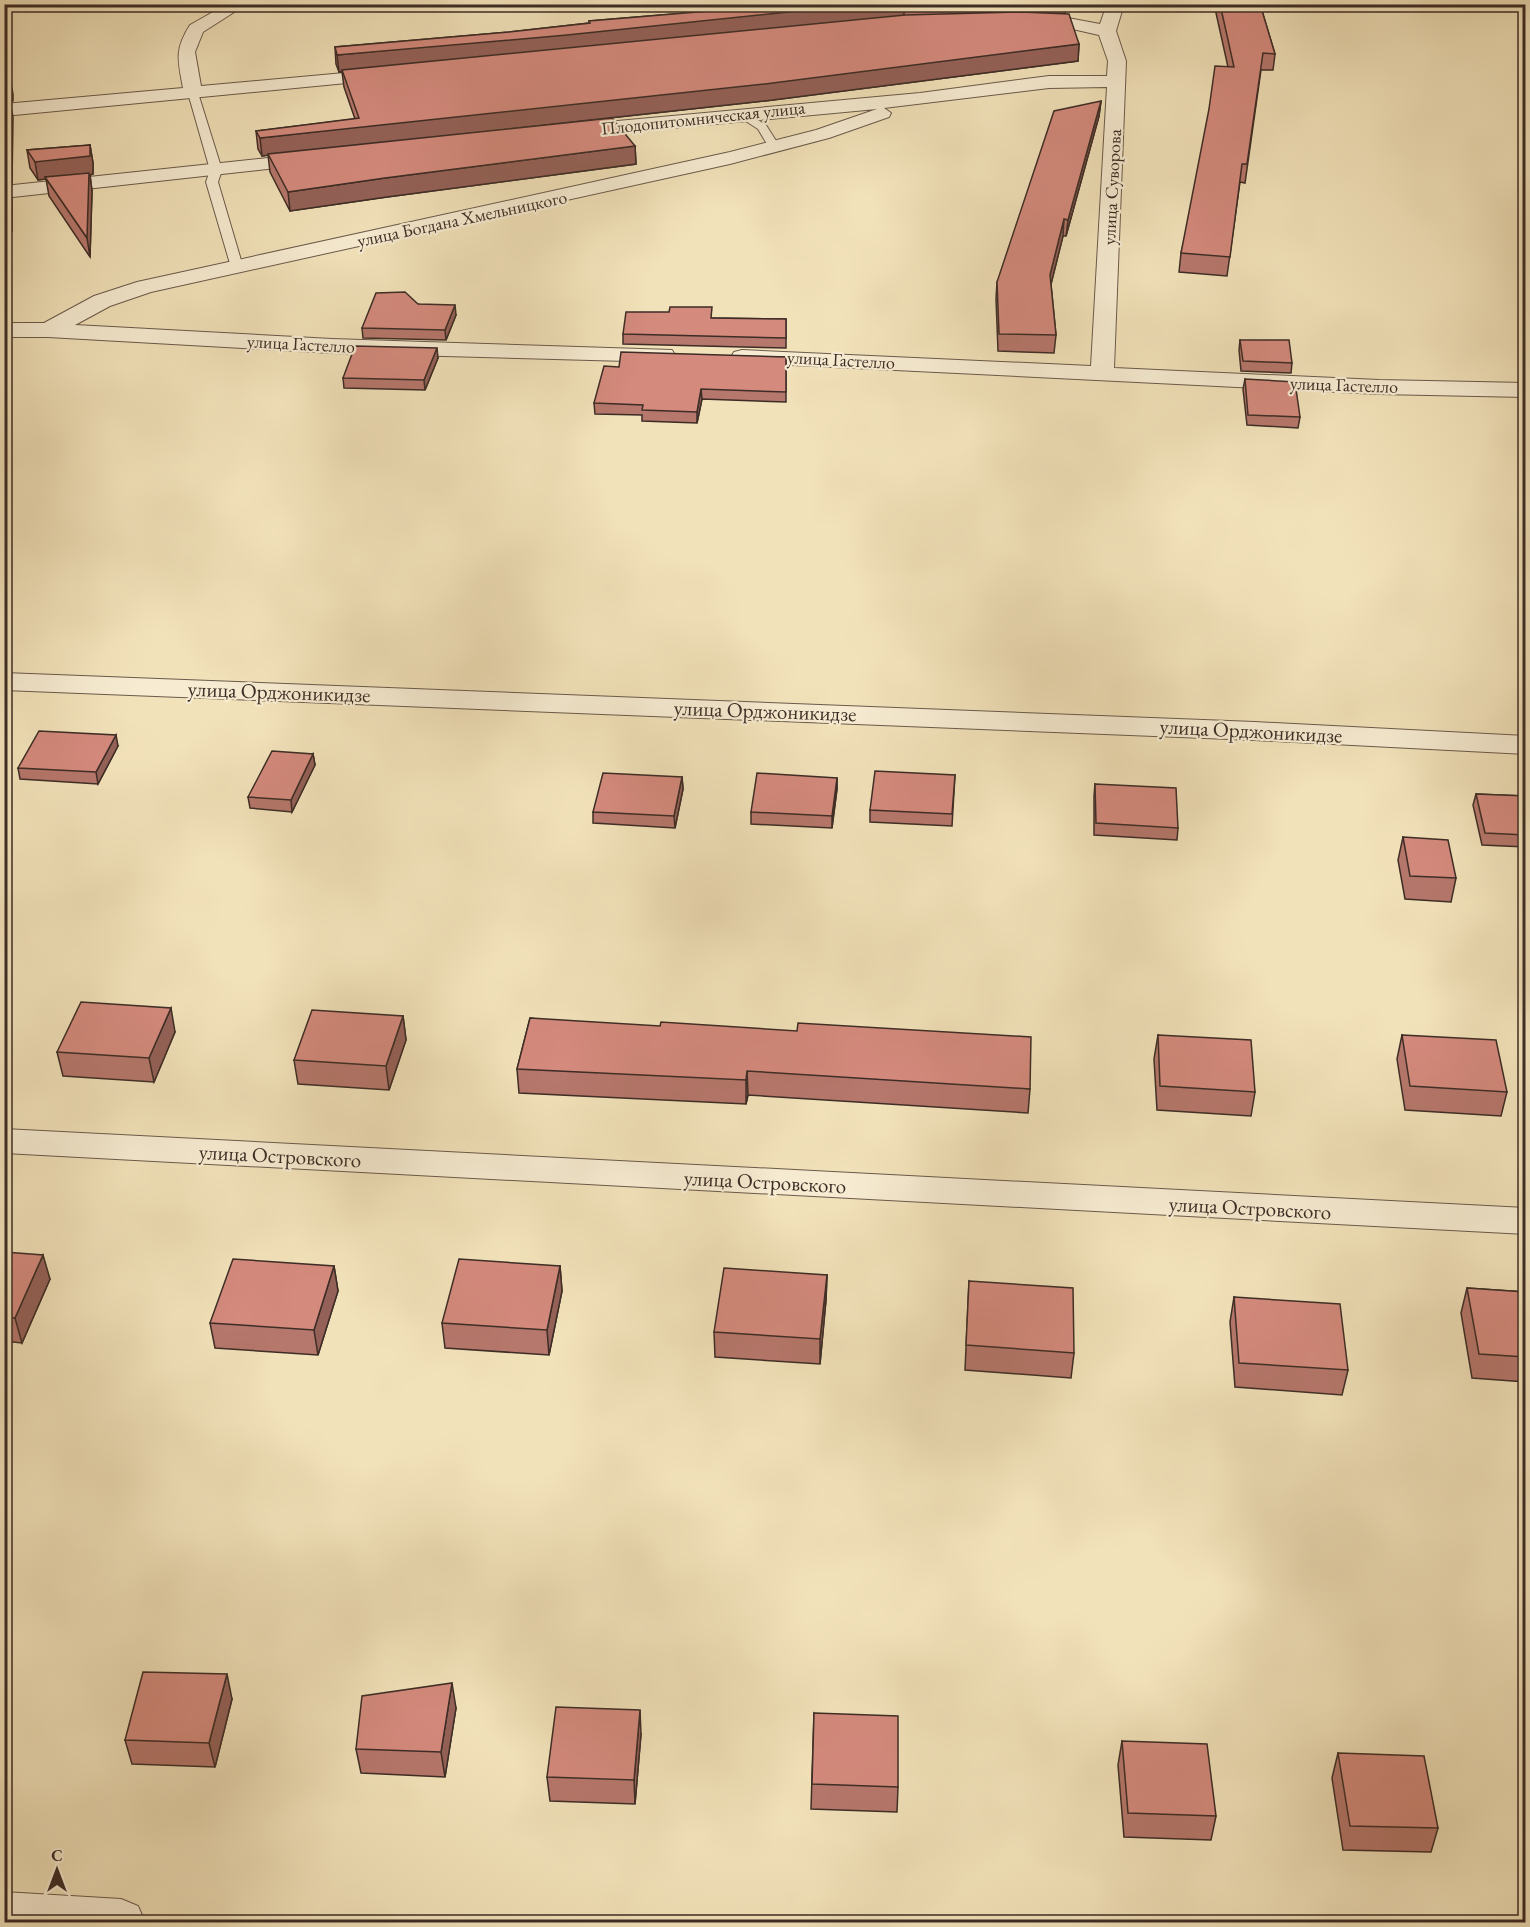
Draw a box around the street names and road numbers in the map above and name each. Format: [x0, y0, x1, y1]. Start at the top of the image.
street label: Плодопитомническая улица [600, 95, 807, 140]
street label: улица Суворова [1097, 128, 1126, 245]
street label: улица Богдана Хмельницкого [355, 185, 569, 252]
street label: улица Гастелло [246, 329, 356, 358]
street label: улица Гастелло [786, 345, 896, 374]
street label: улица Гастелло [1290, 371, 1399, 398]
street label: улица Орджоникидзе [187, 675, 371, 708]
street label: улица Орджоникидзе [673, 694, 857, 727]
street label: улица Орджоникидзе [1159, 712, 1343, 749]
street label: улица Островского [198, 1138, 362, 1173]
street label: улица Островского [683, 1164, 847, 1199]
street label: улица Островского [1168, 1190, 1332, 1225]

